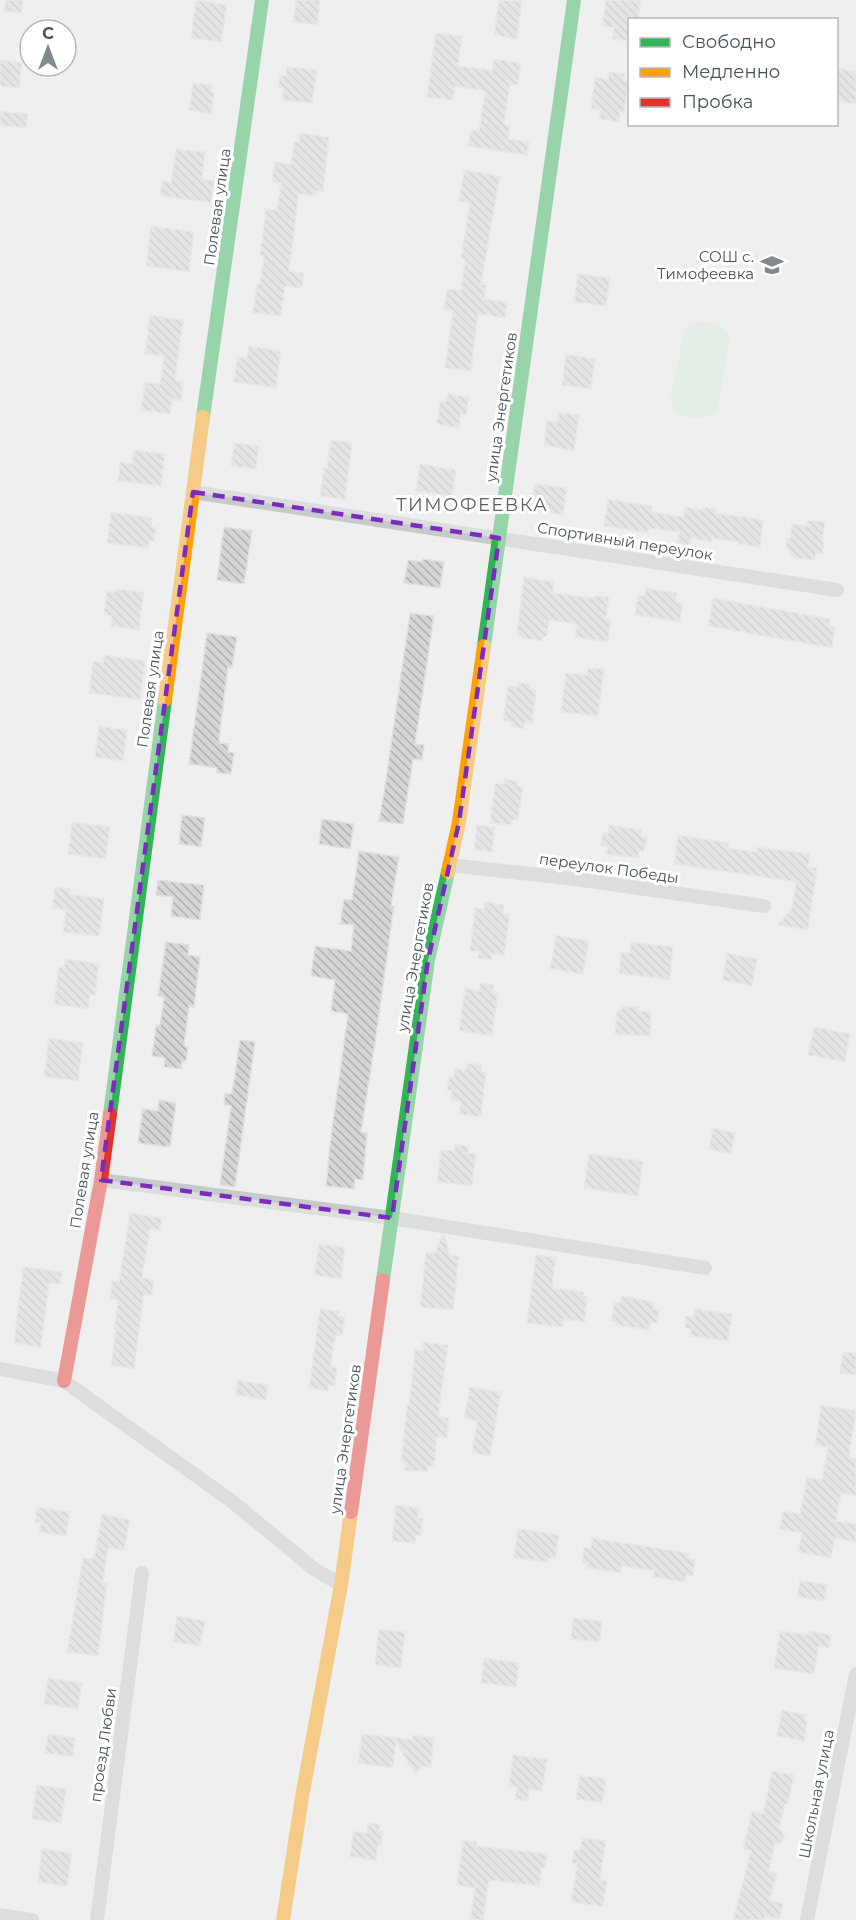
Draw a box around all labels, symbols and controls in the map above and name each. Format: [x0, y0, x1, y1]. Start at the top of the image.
north arrow [18, 18, 78, 78]
legend [628, 18, 838, 126]
text: С [42, 24, 54, 43]
text: Свободно [682, 31, 776, 53]
text: Медленно [682, 61, 780, 83]
text: Пробка [682, 91, 753, 113]
street label: Полевая улица [199, 147, 235, 267]
place label: СОШ с. Тимофеевка [657, 247, 754, 283]
school or university icon: СОШ с. Тимофеевка [759, 252, 785, 278]
street label: улица Энергетиков [481, 331, 521, 484]
district label: ТИМОФЕЕВКА [396, 494, 548, 516]
street label: Спортивный переулок [536, 518, 714, 564]
street label: Полевая улица [132, 629, 168, 749]
street label: переулок Победы [538, 849, 680, 887]
street label: улица Энергетиков [392, 881, 437, 1034]
street label: Полевая улица [65, 1110, 103, 1230]
street label: улица Энергетиков [325, 1363, 365, 1516]
street label: проезд Любви [86, 1687, 120, 1803]
street label: Школьная улица [794, 1728, 838, 1860]

